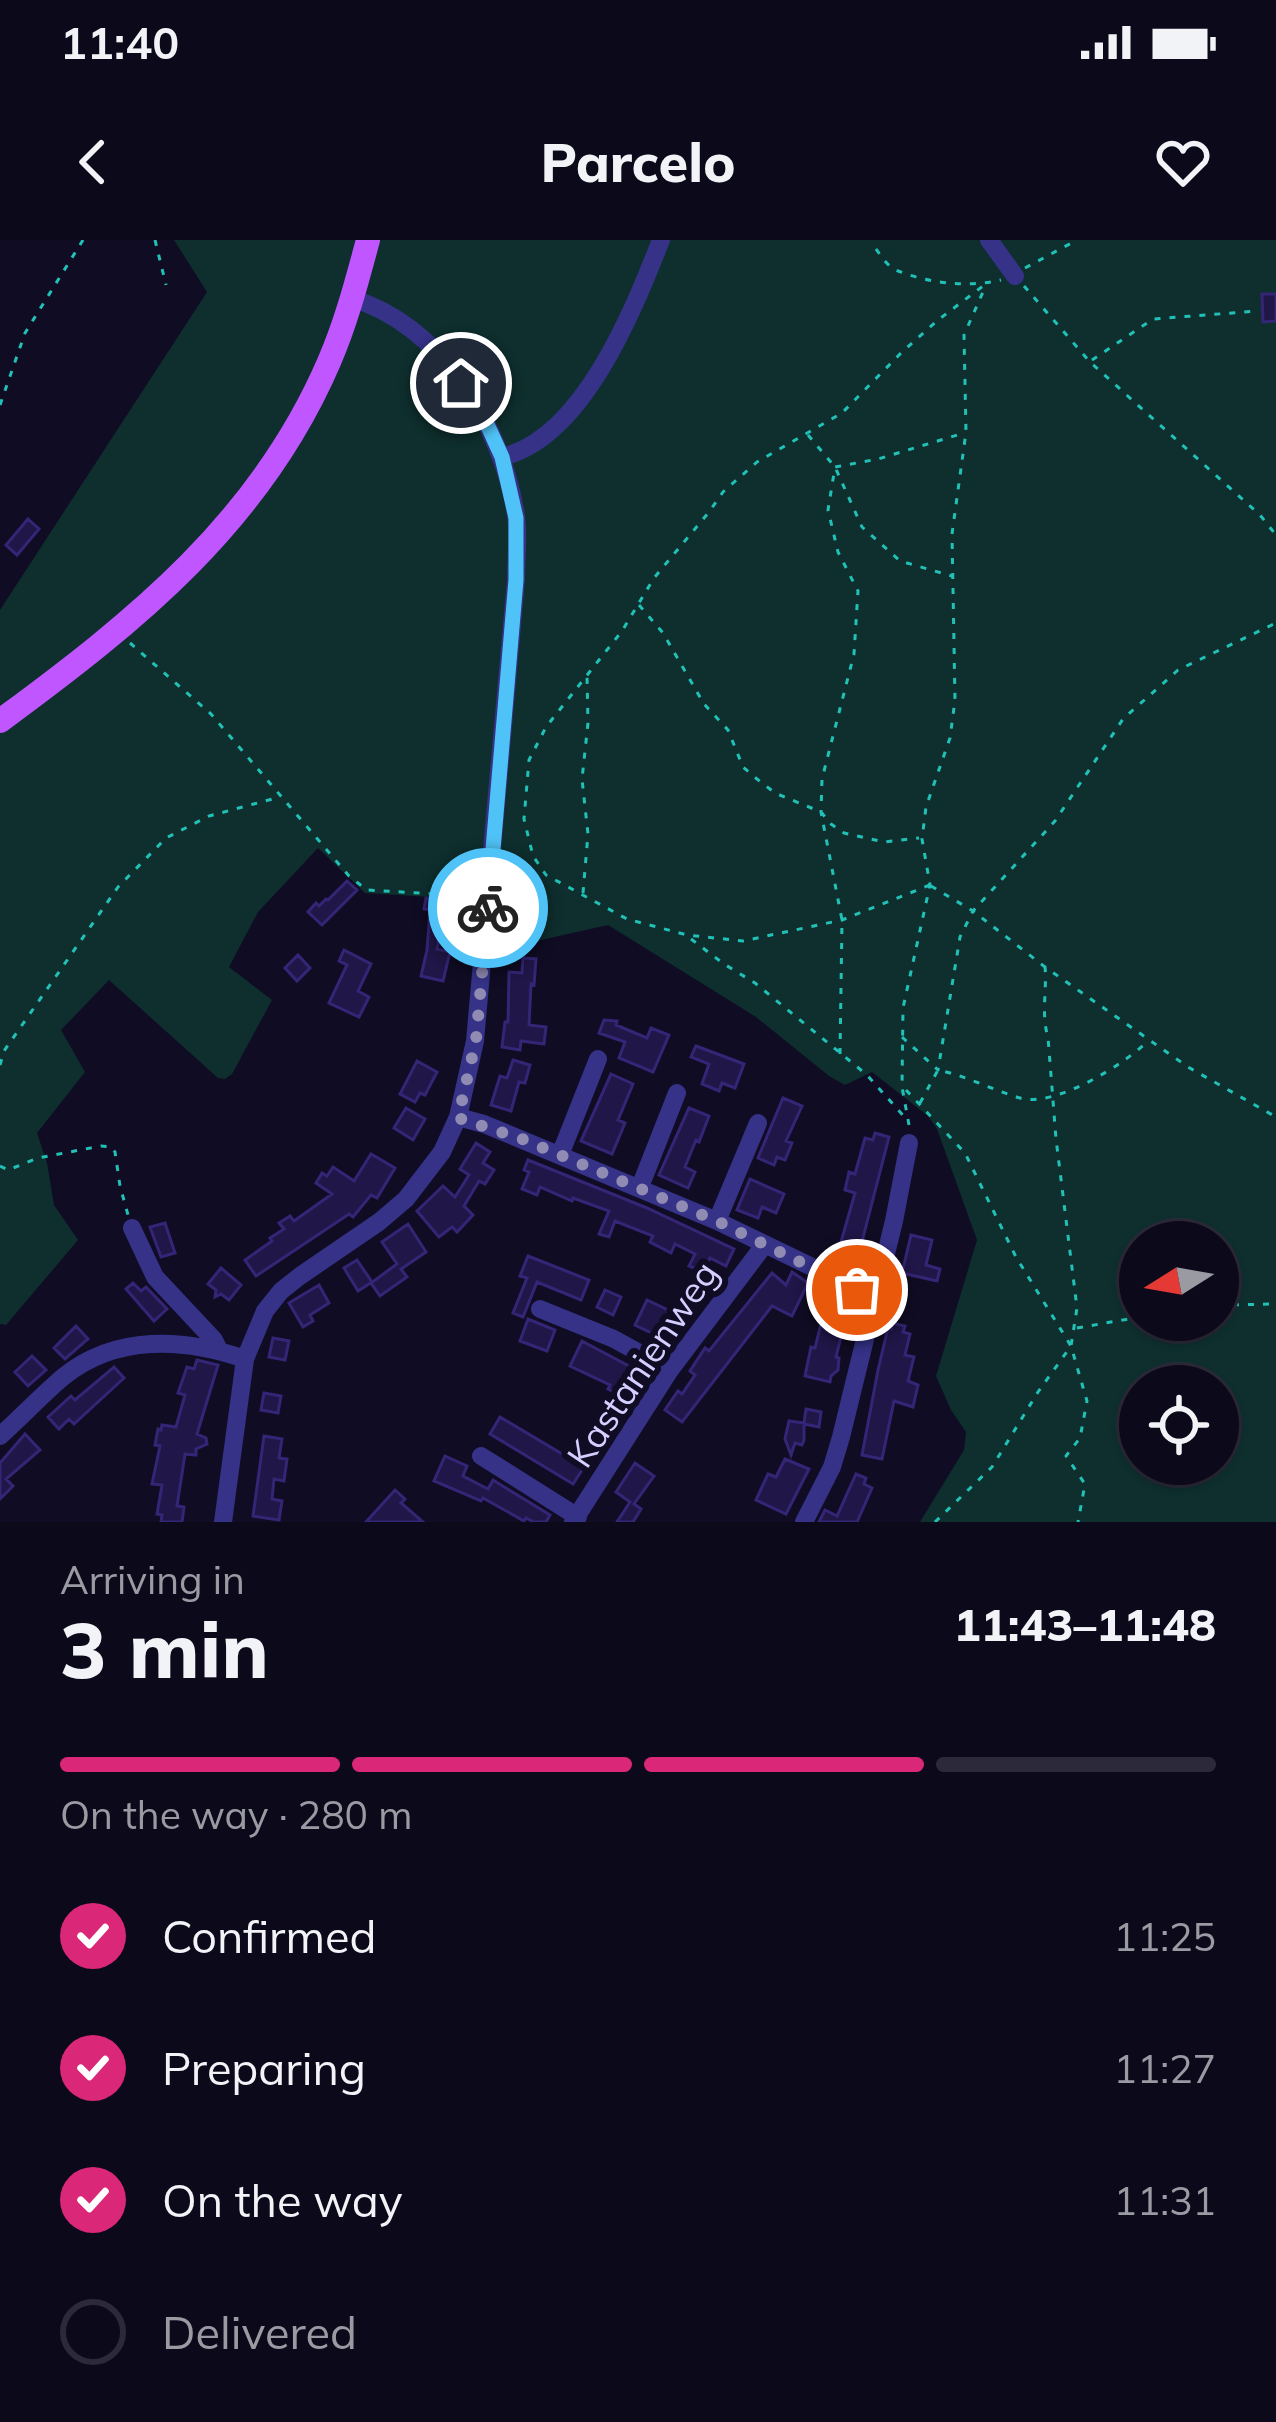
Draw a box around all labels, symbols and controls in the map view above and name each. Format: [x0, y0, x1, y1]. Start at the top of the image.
text: 11:40 [60, 14, 179, 70]
text: Parcelo [540, 128, 736, 196]
icon: back [60, 129, 126, 195]
icon: heart [1150, 129, 1216, 195]
pin [410, 332, 512, 434]
icon: home [428, 350, 494, 416]
courier [428, 848, 548, 968]
icon: bike [455, 875, 521, 941]
north arrow [1119, 1221, 1239, 1341]
map controls [1119, 1221, 1239, 1485]
pin [806, 1239, 908, 1341]
street label: Kastanienweg [557, 1252, 727, 1476]
icon: bag [824, 1257, 890, 1323]
button: locate [1119, 1365, 1239, 1485]
text: Arriving in [60, 1555, 245, 1604]
text: 11:43–11:48 [954, 1596, 1216, 1652]
text: 3 min [60, 1600, 269, 1698]
text: On the way · 280 m [60, 1790, 412, 1839]
icon: check [60, 1903, 126, 1969]
text: Confirmed [162, 1908, 376, 1964]
text: 11:25 [1114, 1912, 1216, 1961]
icon: check [60, 2035, 126, 2101]
text: Preparing [162, 2040, 366, 2096]
text: 11:27 [1114, 2044, 1216, 2093]
icon: check [60, 2167, 126, 2233]
text: On the way [162, 2172, 403, 2228]
text: 11:31 [1114, 2176, 1216, 2225]
text: Delivered [162, 2304, 357, 2360]

